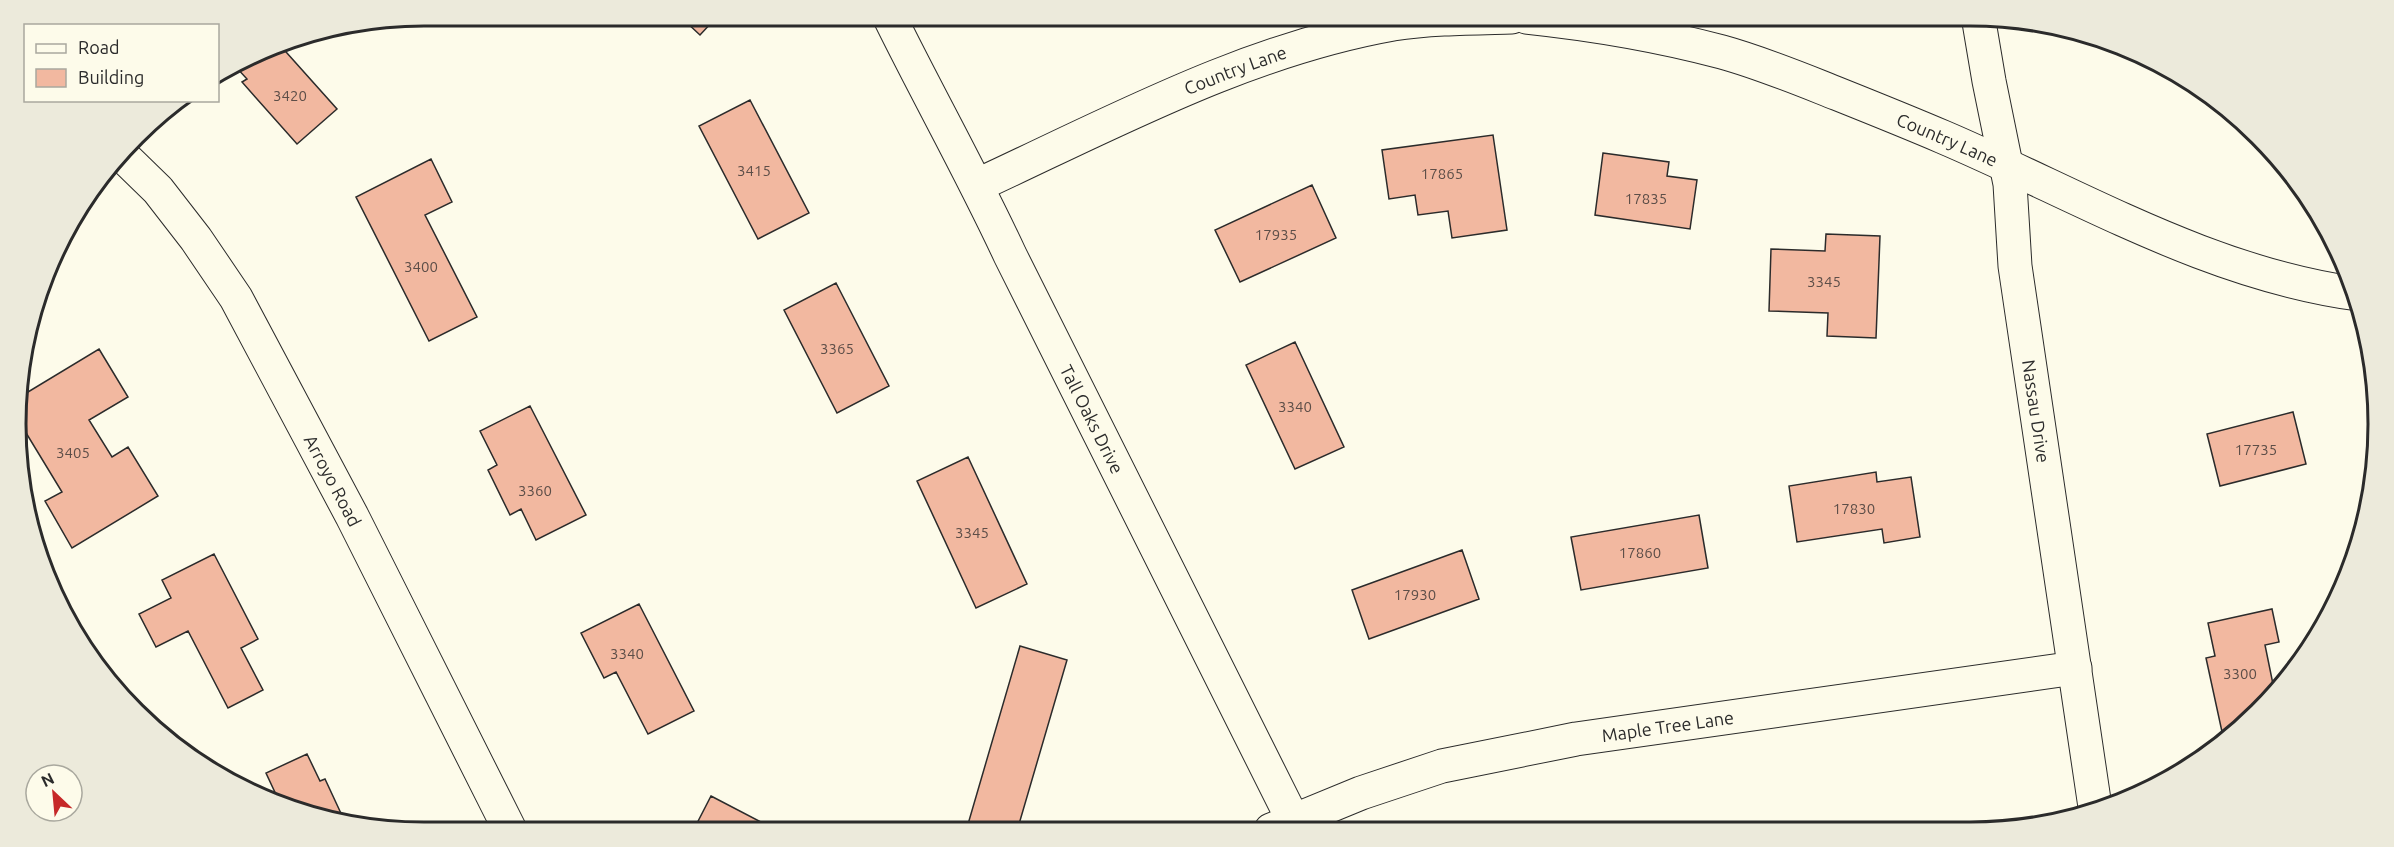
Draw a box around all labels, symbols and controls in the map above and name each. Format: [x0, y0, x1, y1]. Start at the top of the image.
legend [24, 24, 219, 102]
text: Road [78, 37, 120, 57]
street label: Country Lane [1181, 42, 1289, 98]
text: Building [78, 67, 144, 87]
house number: 3420 [273, 87, 307, 104]
street label: Country Lane [1894, 109, 2001, 170]
house number: 3415 [737, 162, 771, 179]
house number: 17865 [1421, 165, 1463, 182]
house number: 17835 [1625, 190, 1667, 207]
house number: 17935 [1255, 226, 1297, 243]
house number: 3400 [404, 258, 438, 275]
house number: 3345 [1807, 273, 1841, 290]
house number: 3365 [820, 340, 854, 357]
street label: Nassau Drive [2019, 358, 2054, 464]
street label: Tall Oaks Drive [1057, 361, 1128, 477]
house number: 3340 [1278, 398, 1312, 415]
street label: Arroyo Road [301, 431, 365, 529]
house number: 17735 [2235, 441, 2277, 458]
house number: 3405 [56, 444, 90, 461]
house number: 3360 [518, 482, 552, 499]
house number: 17830 [1833, 500, 1875, 517]
house number: 3345 [955, 524, 989, 541]
house number: 17860 [1619, 544, 1661, 561]
house number: 17930 [1394, 586, 1436, 603]
house number: 3340 [610, 645, 644, 662]
house number: 3300 [2223, 665, 2257, 682]
street label: Maple Tree Lane [1600, 707, 1735, 745]
north arrow [24, 763, 84, 823]
text: N [38, 769, 57, 790]

